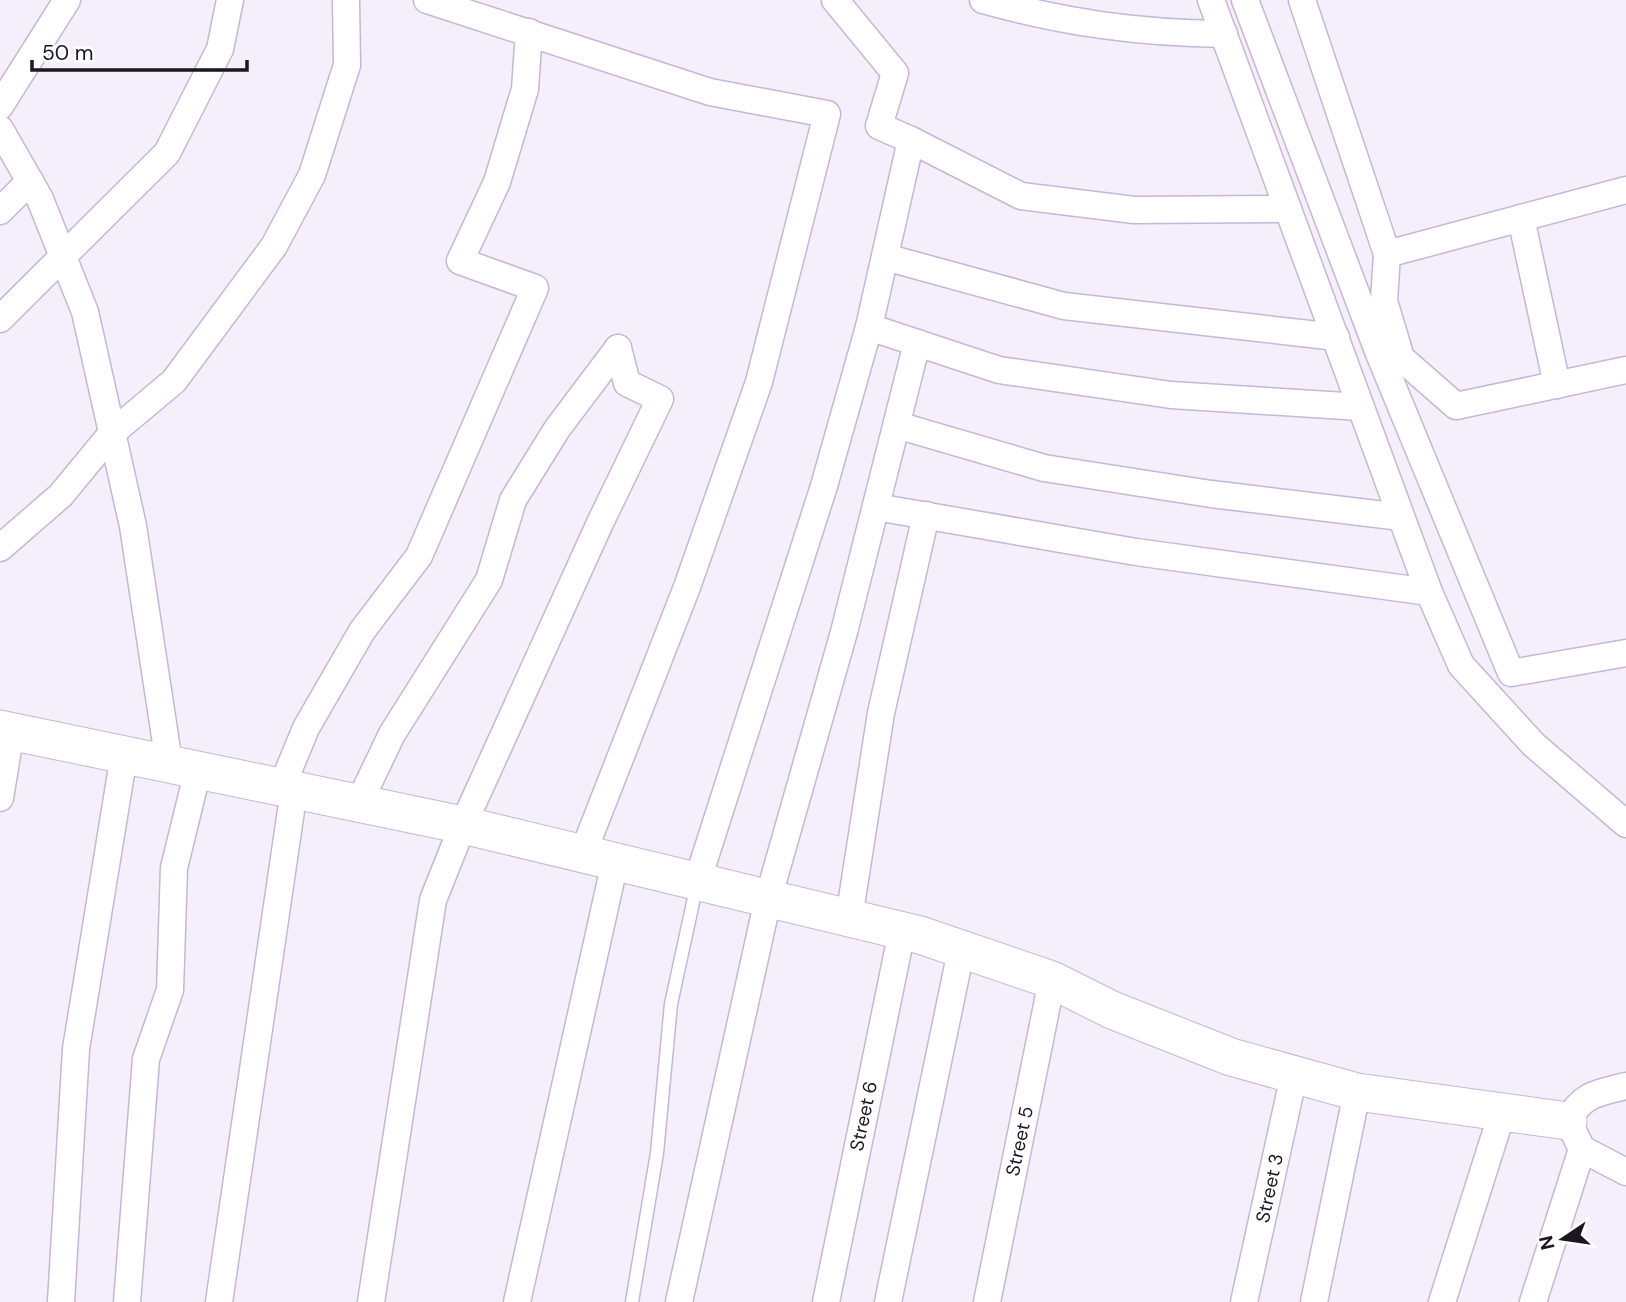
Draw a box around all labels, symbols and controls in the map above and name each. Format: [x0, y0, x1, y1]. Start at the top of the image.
scale bar [32, 28, 247, 72]
text: 50 m [42, 39, 93, 67]
street label: Street 6 [844, 1079, 883, 1153]
street label: Street 5 [1000, 1104, 1039, 1178]
street label: Street 3 [1250, 1151, 1289, 1225]
north arrow [1528, 1204, 1598, 1274]
text: N [1533, 1233, 1561, 1252]

